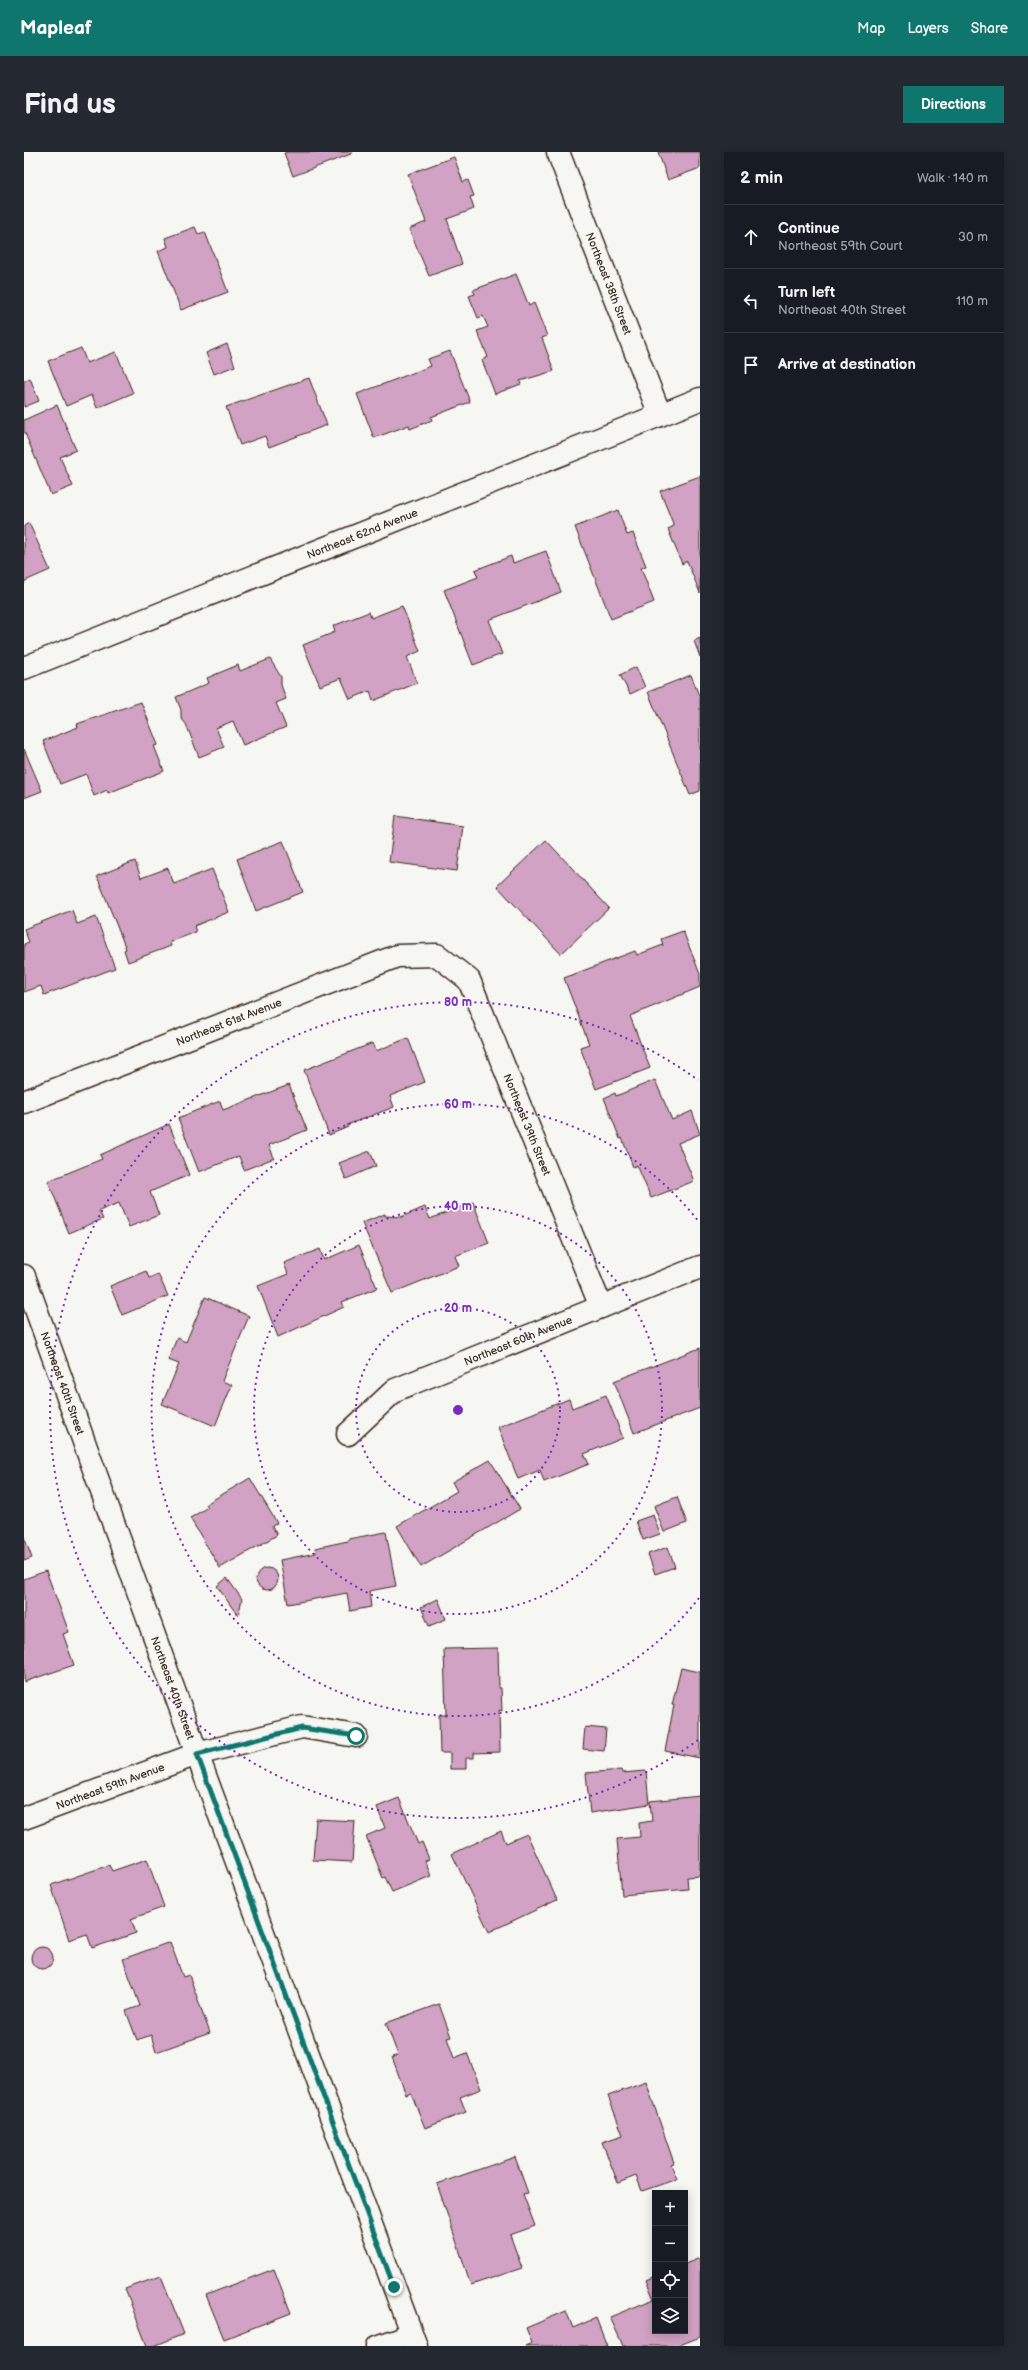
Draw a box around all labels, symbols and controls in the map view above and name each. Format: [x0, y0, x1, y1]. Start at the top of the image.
text: Mapleaf [20, 17, 92, 40]
text: Map [857, 20, 885, 37]
text: Layers [907, 20, 949, 37]
text: Share [971, 20, 1008, 37]
button: Directions [903, 86, 1004, 123]
text: Find us [24, 88, 116, 121]
text: 2 min [740, 168, 783, 188]
text: Walk · 140 m [917, 170, 988, 186]
text: Continue [778, 219, 840, 238]
icon: ahead [740, 226, 762, 248]
text: 30 m [958, 229, 988, 245]
street label: Northeast 38th Street [583, 231, 635, 337]
text: Northeast 59th Court [778, 238, 902, 254]
text: Turn left [778, 283, 835, 302]
icon: left [740, 290, 762, 312]
text: 110 m [956, 293, 988, 309]
text: Northeast 40th Street [778, 302, 906, 318]
icon: arrive [740, 354, 762, 376]
text: Arrive at destination [778, 355, 916, 374]
street label: Northeast 62nd Avenue [305, 505, 420, 561]
street label: Northeast 61st Avenue [174, 995, 284, 1048]
text: 80 m [444, 995, 472, 1010]
street label: Northeast 39th Street [501, 1072, 554, 1178]
text: 60 m [444, 1097, 472, 1112]
text: 40 m [444, 1199, 472, 1214]
text: 20 m [444, 1301, 472, 1316]
street label: Northeast 60th Avenue [462, 1313, 574, 1368]
street label: Northeast 40th Street [38, 1330, 88, 1437]
centre of rings [451, 1403, 465, 1417]
street label: Northeast 40th Street [149, 1635, 198, 1742]
route start [347, 1727, 365, 1745]
street label: Northeast 59th Avenue [54, 1760, 167, 1812]
map controls [652, 2190, 688, 2334]
button: + [652, 2190, 688, 2226]
button: − [652, 2226, 688, 2262]
button: locate [652, 2262, 688, 2298]
route end [385, 2278, 403, 2296]
button: layers [652, 2298, 688, 2334]

